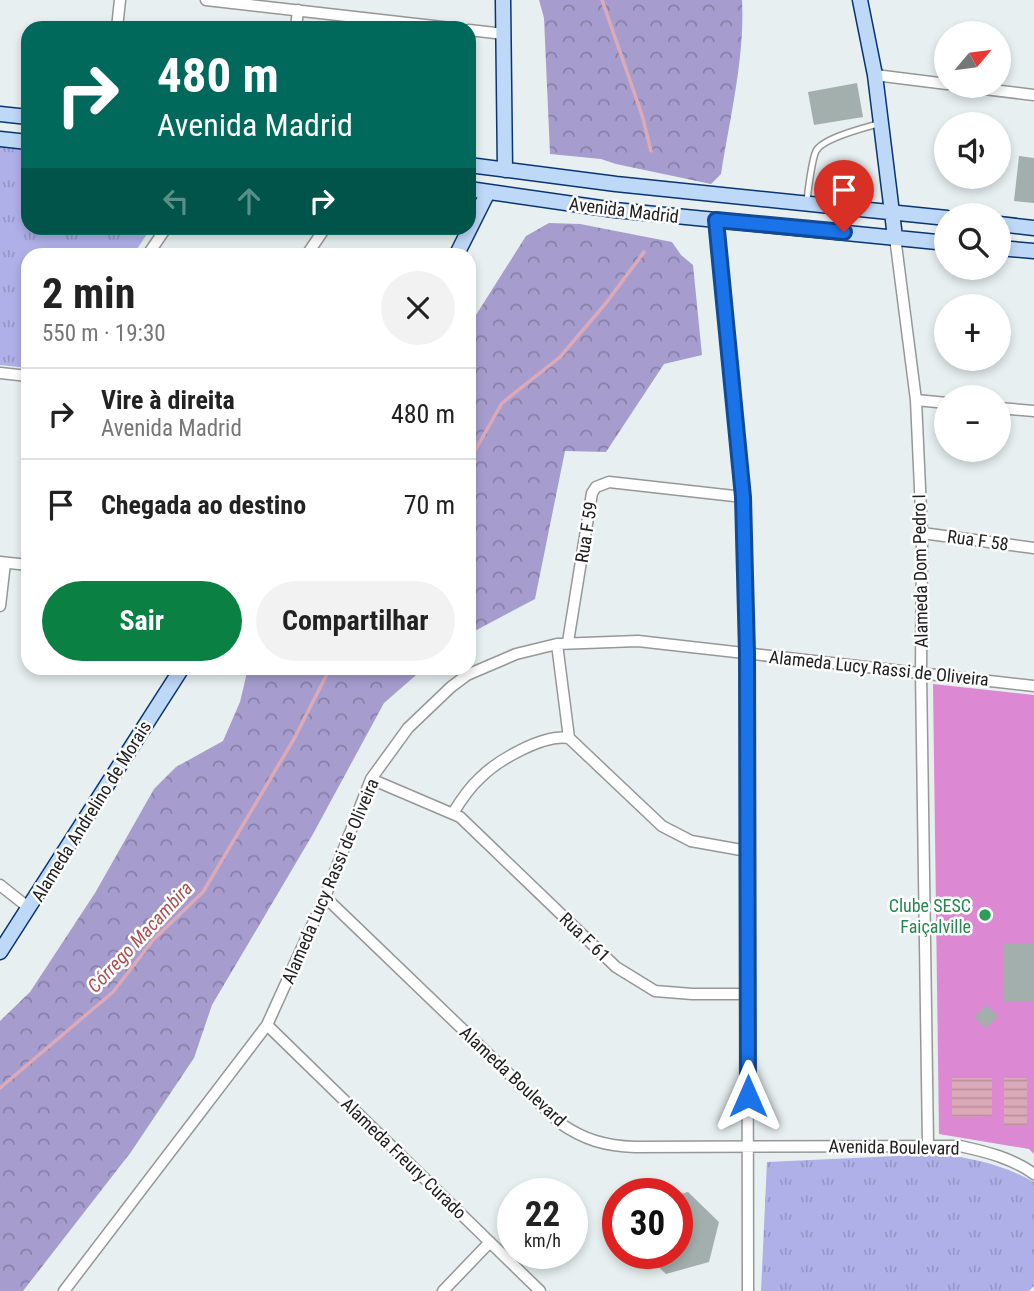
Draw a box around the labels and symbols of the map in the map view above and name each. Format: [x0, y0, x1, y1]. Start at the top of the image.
north arrow [934, 21, 1012, 98]
pin [814, 160, 874, 232]
street label: Avenida Madrid [568, 193, 680, 227]
street label: Alameda Dom Pedro I [908, 494, 932, 648]
street label: Rua F 59 [571, 500, 601, 564]
street label: Rua F 58 [946, 525, 1010, 555]
street label: Alameda Lucy Rassi de Oliveira [768, 646, 990, 690]
street label: Alameda Andrelino de Morais [27, 717, 155, 905]
street label: Alameda Lucy Rassi de Oliveira [277, 775, 383, 987]
water label: Córrego Macambira [83, 877, 197, 997]
place label: Clube SESC Faiçalville [889, 895, 971, 937]
marker: Clube SESC Faiçalville [977, 907, 993, 923]
street label: Rua F 61 [556, 908, 614, 966]
street label: Alameda Boulevard [456, 1022, 570, 1130]
position arrow [711, 1059, 785, 1133]
street label: Alameda Freury Curado [337, 1093, 471, 1223]
street label: Avenida Boulevard [828, 1135, 960, 1159]
speed limit sign: 30 [602, 1178, 693, 1269]

